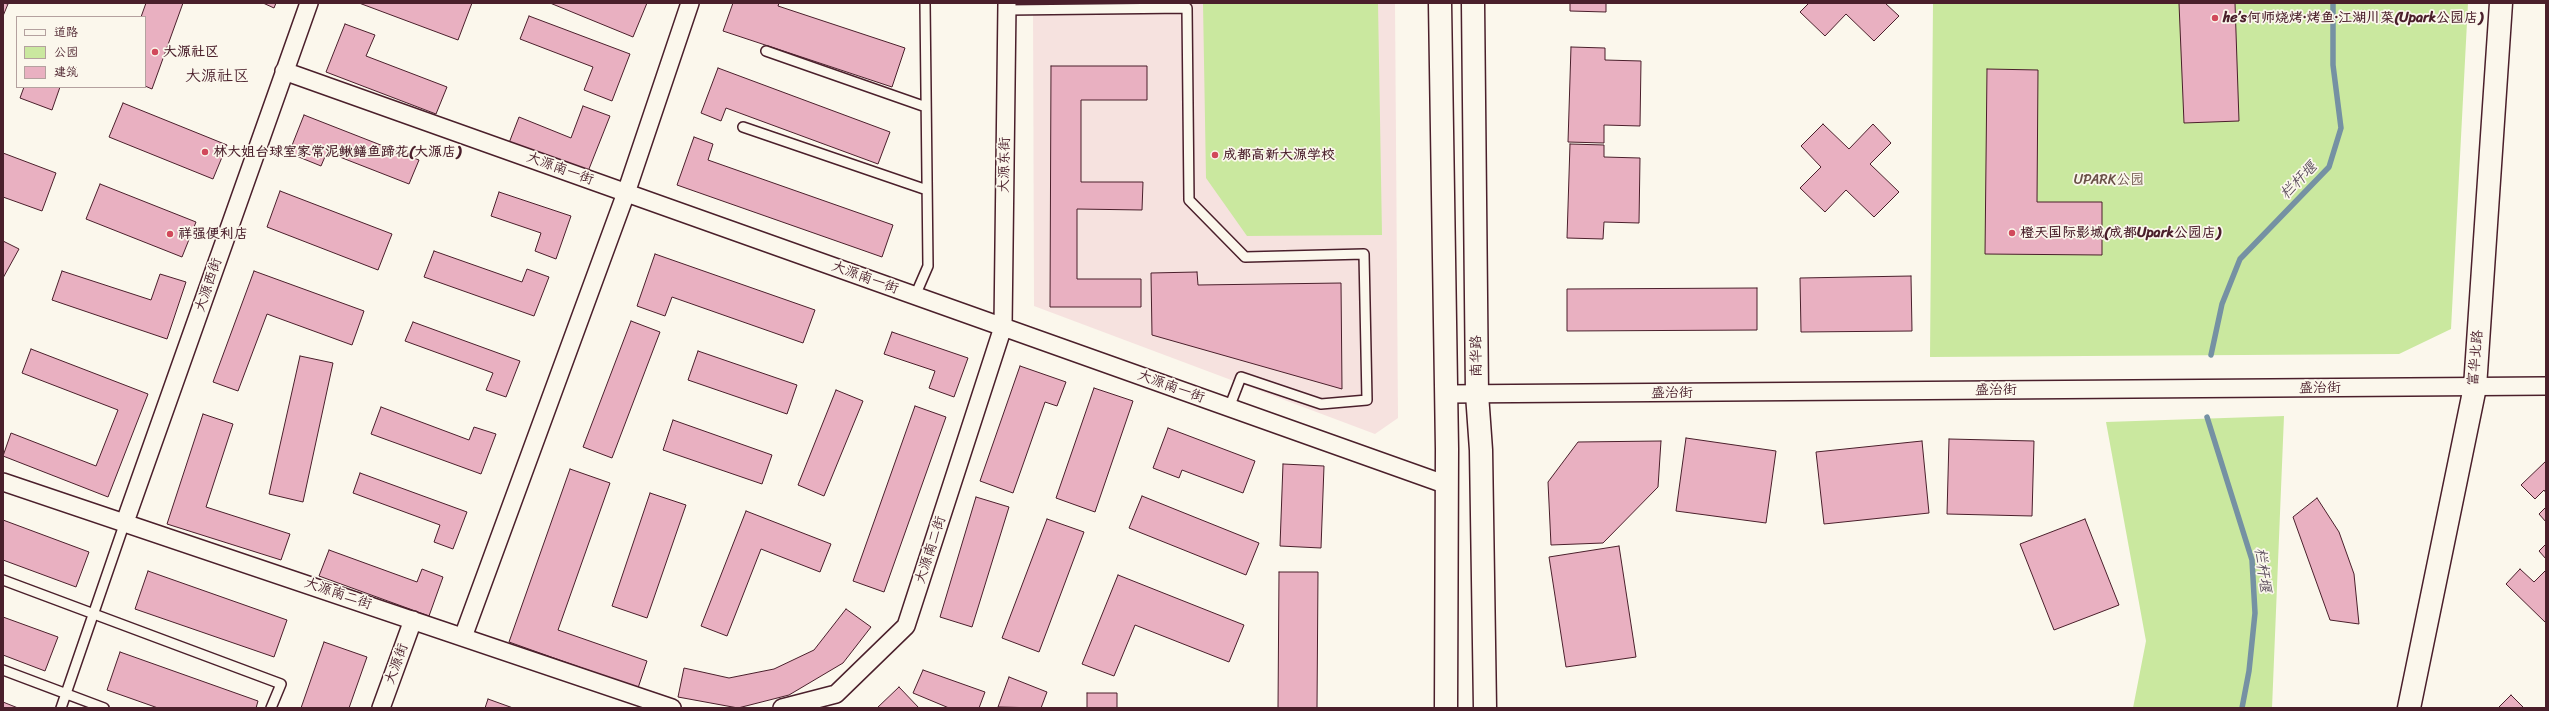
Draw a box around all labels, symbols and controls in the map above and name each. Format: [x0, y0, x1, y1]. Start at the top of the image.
place label: he’s何师烧烤·烤鱼·江湖川菜(Upark公园店) [2223, 10, 2483, 26]
marker: he’s何师烧烤·烤鱼·江湖川菜(Upark公园店) [2210, 13, 2220, 23]
legend [16, 16, 146, 88]
text: 道路 [54, 21, 78, 43]
text: 公园 [54, 41, 78, 63]
place label: 大源社区 [163, 44, 219, 60]
marker: 大源社区 [150, 47, 160, 57]
text: 建筑 [54, 61, 78, 83]
district label: 大源社区 [185, 67, 249, 87]
street label: 大源东街 [996, 137, 1014, 193]
place label: 林大姐台球室家常泥鳅鳝鱼蹄花(大源店) [213, 144, 461, 160]
marker: 林大姐台球室家常泥鳅鳝鱼蹄花(大源店) [200, 147, 210, 157]
place label: 成都高新大源学校 [1223, 147, 1335, 163]
street label: 大源南一街 [524, 149, 596, 189]
marker: 成都高新大源学校 [1210, 150, 1220, 160]
water label: 栏杆堰 [2277, 159, 2321, 203]
park label: UPARK公园 [2074, 172, 2144, 188]
place label: 橙天国际影城(成都Upark公园店) [2020, 225, 2221, 241]
place label: 祥强便利店 [178, 226, 248, 242]
marker: 橙天国际影城(成都Upark公园店) [2007, 228, 2017, 238]
marker: 祥强便利店 [165, 229, 175, 239]
street label: 大源西街 [192, 256, 226, 314]
street label: 大源南一街 [829, 258, 901, 298]
street label: 富华北路 [2465, 329, 2487, 387]
street label: 南华路 [1468, 335, 1486, 377]
street label: 大源南一街 [1135, 367, 1207, 407]
street label: 盛治街 [2299, 380, 2341, 396]
street label: 盛治街 [1975, 382, 2017, 398]
street label: 盛治街 [1651, 385, 1693, 401]
street label: 大源南二街 [912, 514, 950, 586]
water label: 栏杆堰 [2250, 546, 2274, 594]
street label: 大源南二街 [302, 575, 374, 613]
street label: 大源街 [382, 641, 412, 687]

